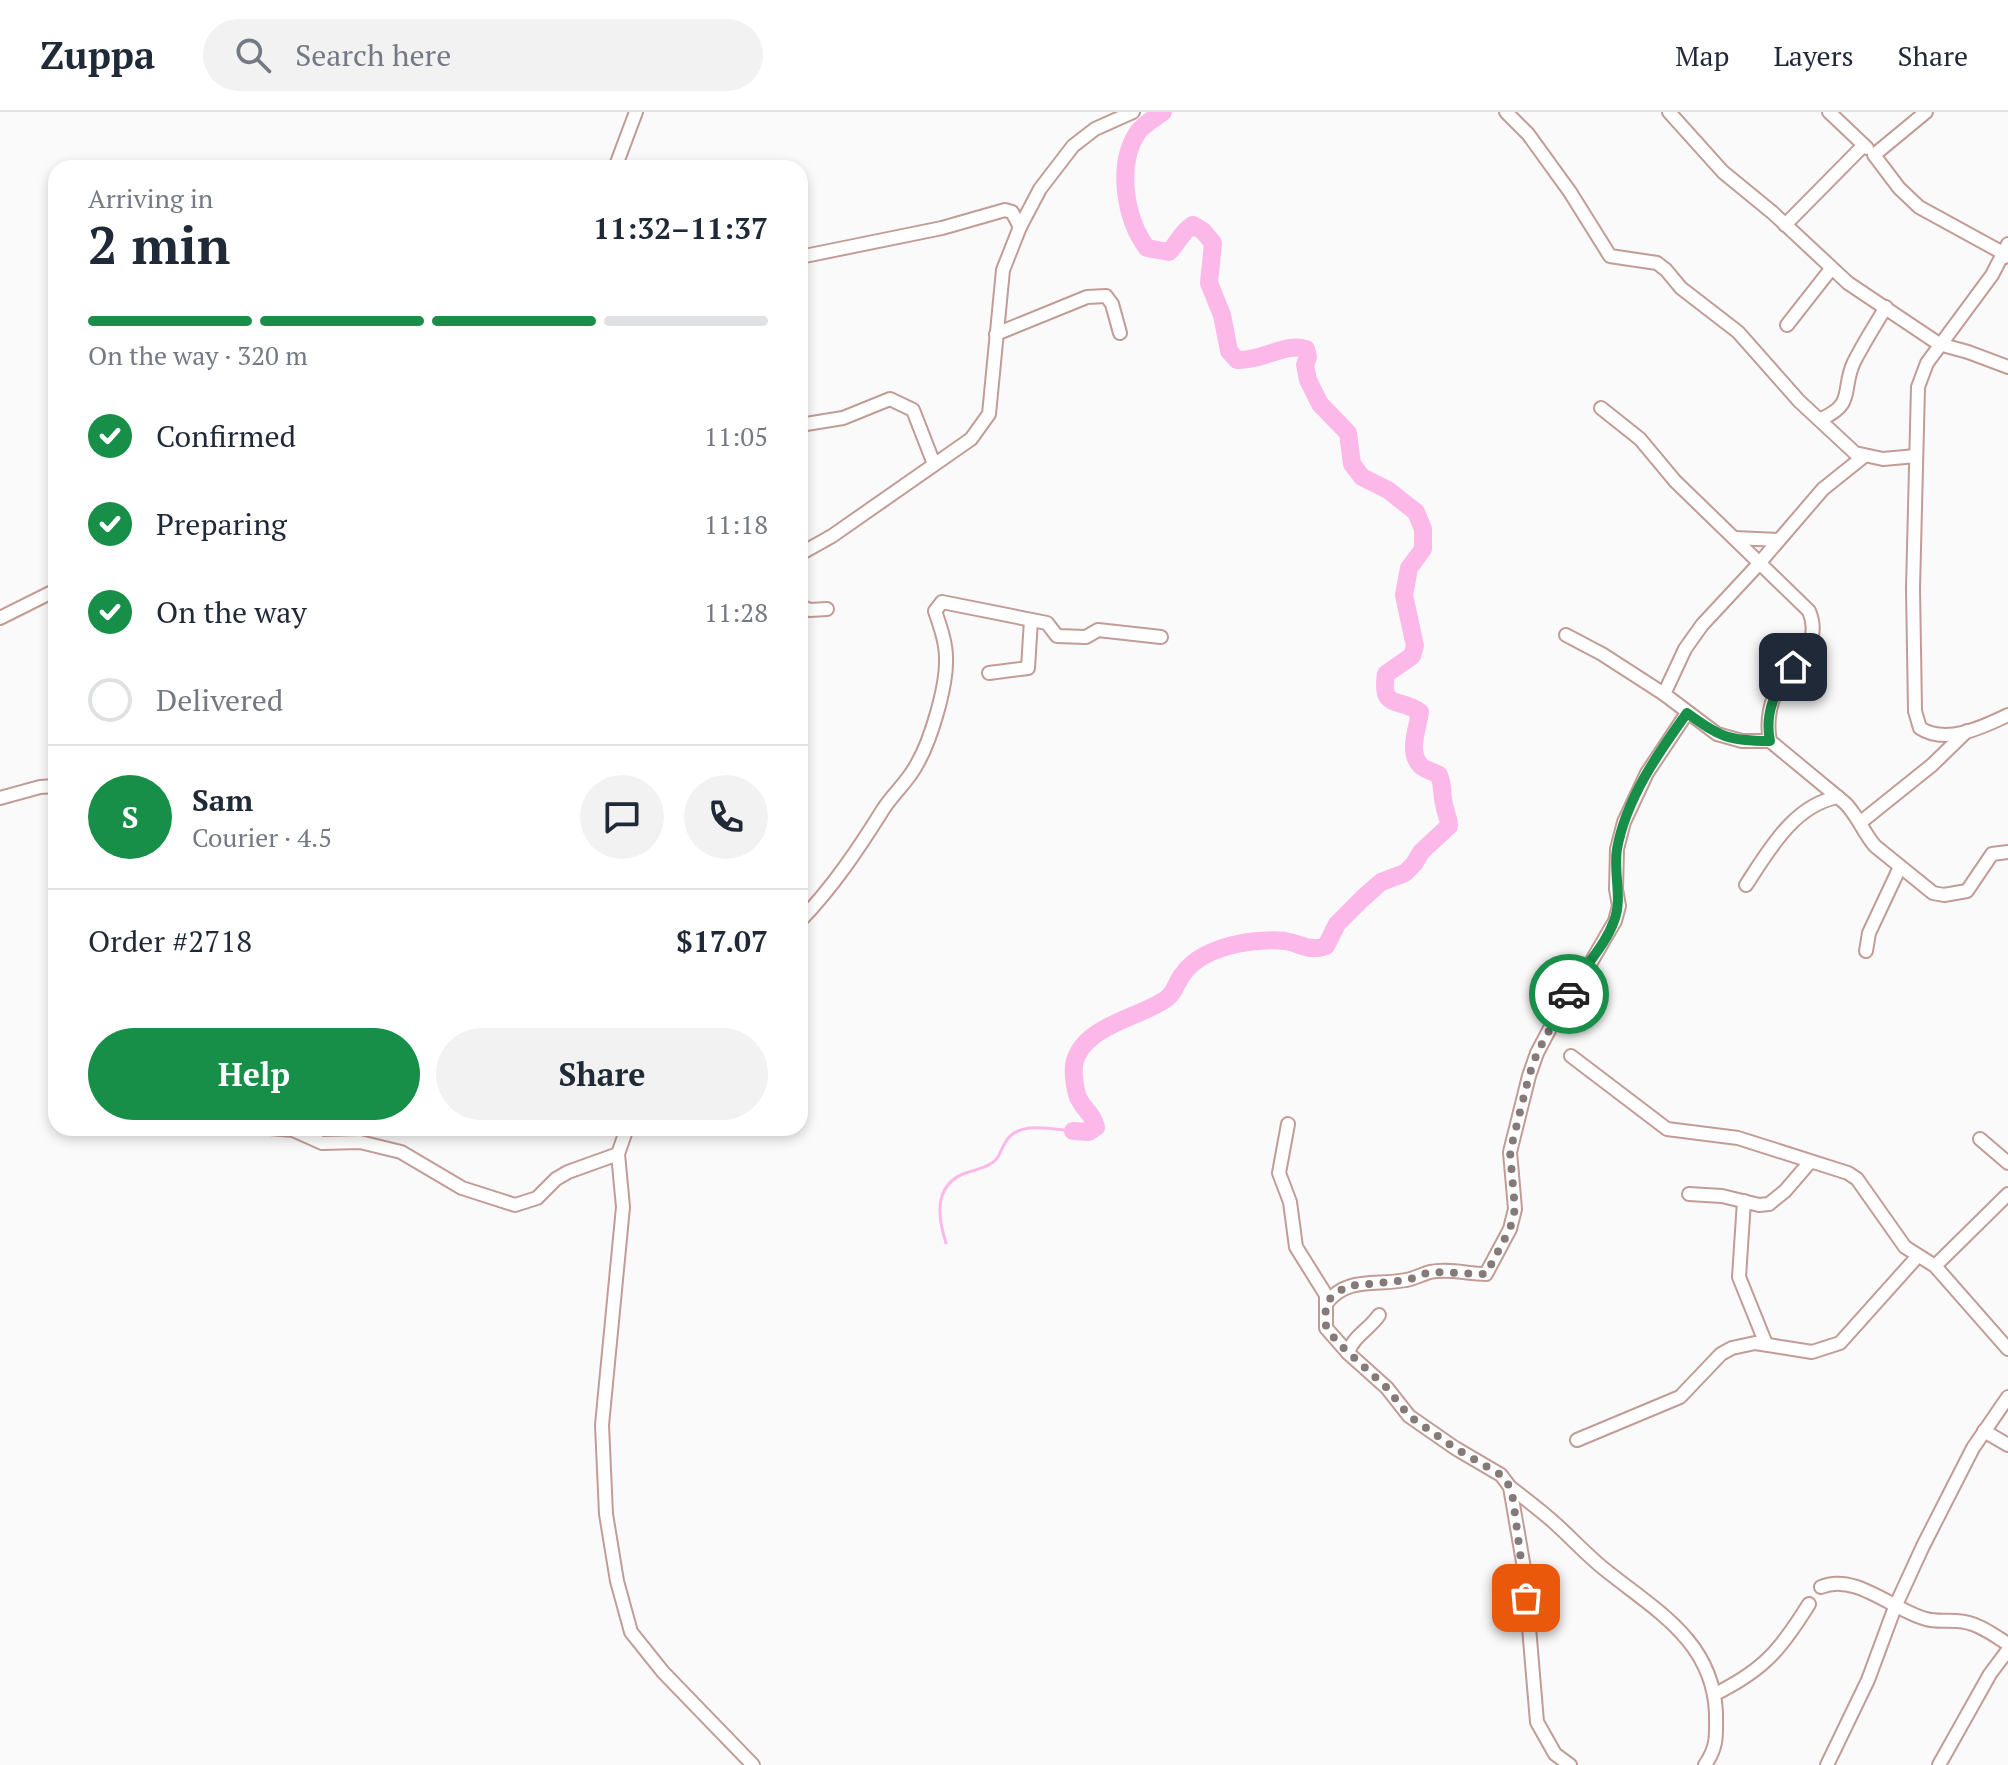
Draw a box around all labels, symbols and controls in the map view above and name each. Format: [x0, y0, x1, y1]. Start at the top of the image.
search box [203, 19, 763, 91]
text: Zuppa [40, 30, 155, 80]
icon: search [231, 33, 275, 77]
text: Search here [295, 35, 451, 75]
text: Map [1675, 37, 1729, 74]
text: Layers [1773, 37, 1854, 74]
text: Share [1898, 37, 1968, 74]
text: Arriving in [88, 181, 213, 215]
text: 11:32–11:37 [593, 208, 768, 248]
text: 2 min [88, 210, 230, 279]
text: On the way · 320 m [88, 338, 308, 372]
icon: check [88, 414, 132, 458]
text: Confirmed [156, 416, 296, 456]
text: 11:05 [704, 419, 768, 453]
icon: check [88, 502, 132, 546]
text: Preparing [156, 504, 287, 544]
text: 11:18 [704, 507, 768, 541]
icon: check [88, 590, 132, 634]
text: On the way [156, 592, 307, 632]
text: 11:28 [704, 595, 768, 629]
pin [1759, 633, 1827, 701]
icon: home [1771, 645, 1815, 689]
text: Delivered [156, 680, 283, 720]
button: chat [580, 775, 664, 859]
button: phone [684, 775, 768, 859]
text: Sam [192, 780, 253, 820]
text: S [122, 797, 138, 837]
text: Courier · 4.5 [192, 820, 332, 854]
text: Order #2718 [88, 921, 252, 961]
text: $17.07 [676, 921, 768, 961]
courier [1529, 954, 1609, 1034]
icon: car [1547, 972, 1591, 1016]
button: Help [88, 1028, 420, 1120]
button: Share [436, 1028, 768, 1120]
pin [1492, 1564, 1560, 1632]
icon: bag [1504, 1576, 1548, 1620]

